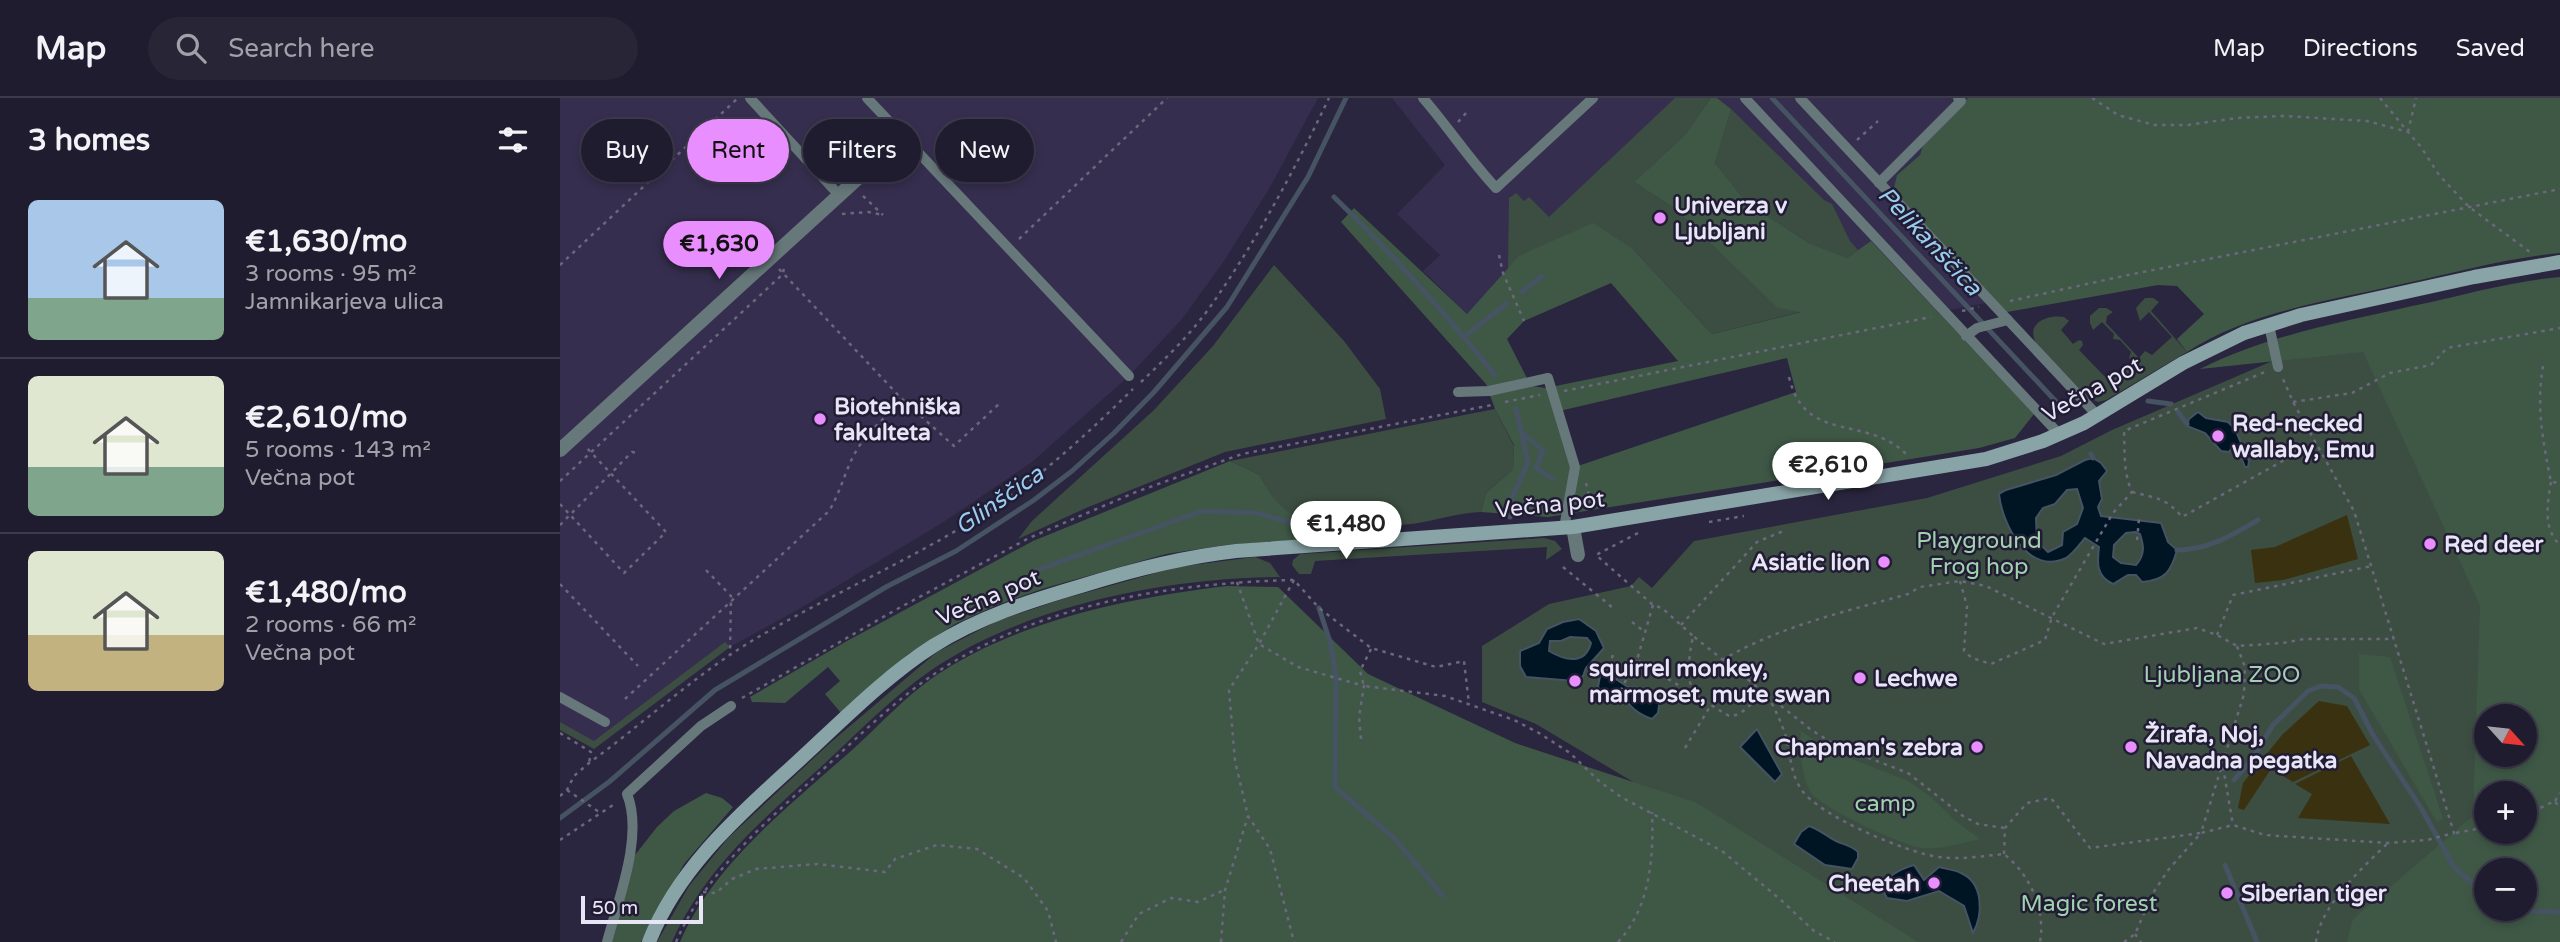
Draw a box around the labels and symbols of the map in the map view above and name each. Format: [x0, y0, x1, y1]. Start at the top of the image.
water label: Pelikanščica [1872, 181, 1988, 302]
place label: Univerza v Ljubljani [1674, 192, 1788, 246]
marker: Univerza v Ljubljani [1652, 210, 1668, 226]
pin: €1,630 [662, 222, 776, 281]
street label: Večna pot [2038, 351, 2148, 429]
place label: Biotehniška fakulteta [834, 393, 961, 447]
place label: Red-necked wallaby, Emu [2232, 410, 2375, 464]
marker: Biotehniška fakulteta [812, 411, 828, 427]
marker: Red-necked wallaby, Emu [2210, 428, 2226, 444]
pin: €2,610 [1771, 442, 1885, 502]
water label: Glinščica [949, 459, 1050, 541]
street label: Večna pot [1494, 485, 1607, 525]
pin: €1,480 [1289, 502, 1403, 561]
park label: Playground Frog hop [1916, 527, 2042, 581]
place label: Red deer [2444, 531, 2544, 559]
marker: Red deer [2422, 536, 2438, 552]
place label: Asiatic lion [1751, 549, 1870, 577]
marker: Asiatic lion [1876, 554, 1892, 570]
street label: Večna pot [932, 563, 1045, 632]
place label: squirrel monkey, marmoset, mute swan [1589, 655, 1830, 709]
park label: Ljubljana ZOO [2143, 661, 2301, 689]
place label: Lechwe [1874, 665, 1957, 693]
marker: Lechwe [1852, 670, 1868, 686]
marker: squirrel monkey, marmoset, mute swan [1567, 673, 1583, 689]
north arrow [2474, 704, 2538, 766]
place label: Žirafa, Noj, Navadna pegatka [2145, 721, 2337, 775]
place label: Chapman's zebra [1775, 734, 1963, 762]
marker: Chapman's zebra [1969, 739, 1985, 755]
marker: Žirafa, Noj, Navadna pegatka [2123, 739, 2139, 755]
park label: camp [1855, 790, 1915, 818]
place label: Cheetah [1828, 870, 1920, 898]
marker: Cheetah [1926, 875, 1942, 891]
place label: Siberian tiger [2241, 880, 2388, 908]
marker: Siberian tiger [2219, 885, 2235, 901]
park label: Magic forest [2021, 890, 2158, 918]
scale bar [581, 893, 704, 925]

